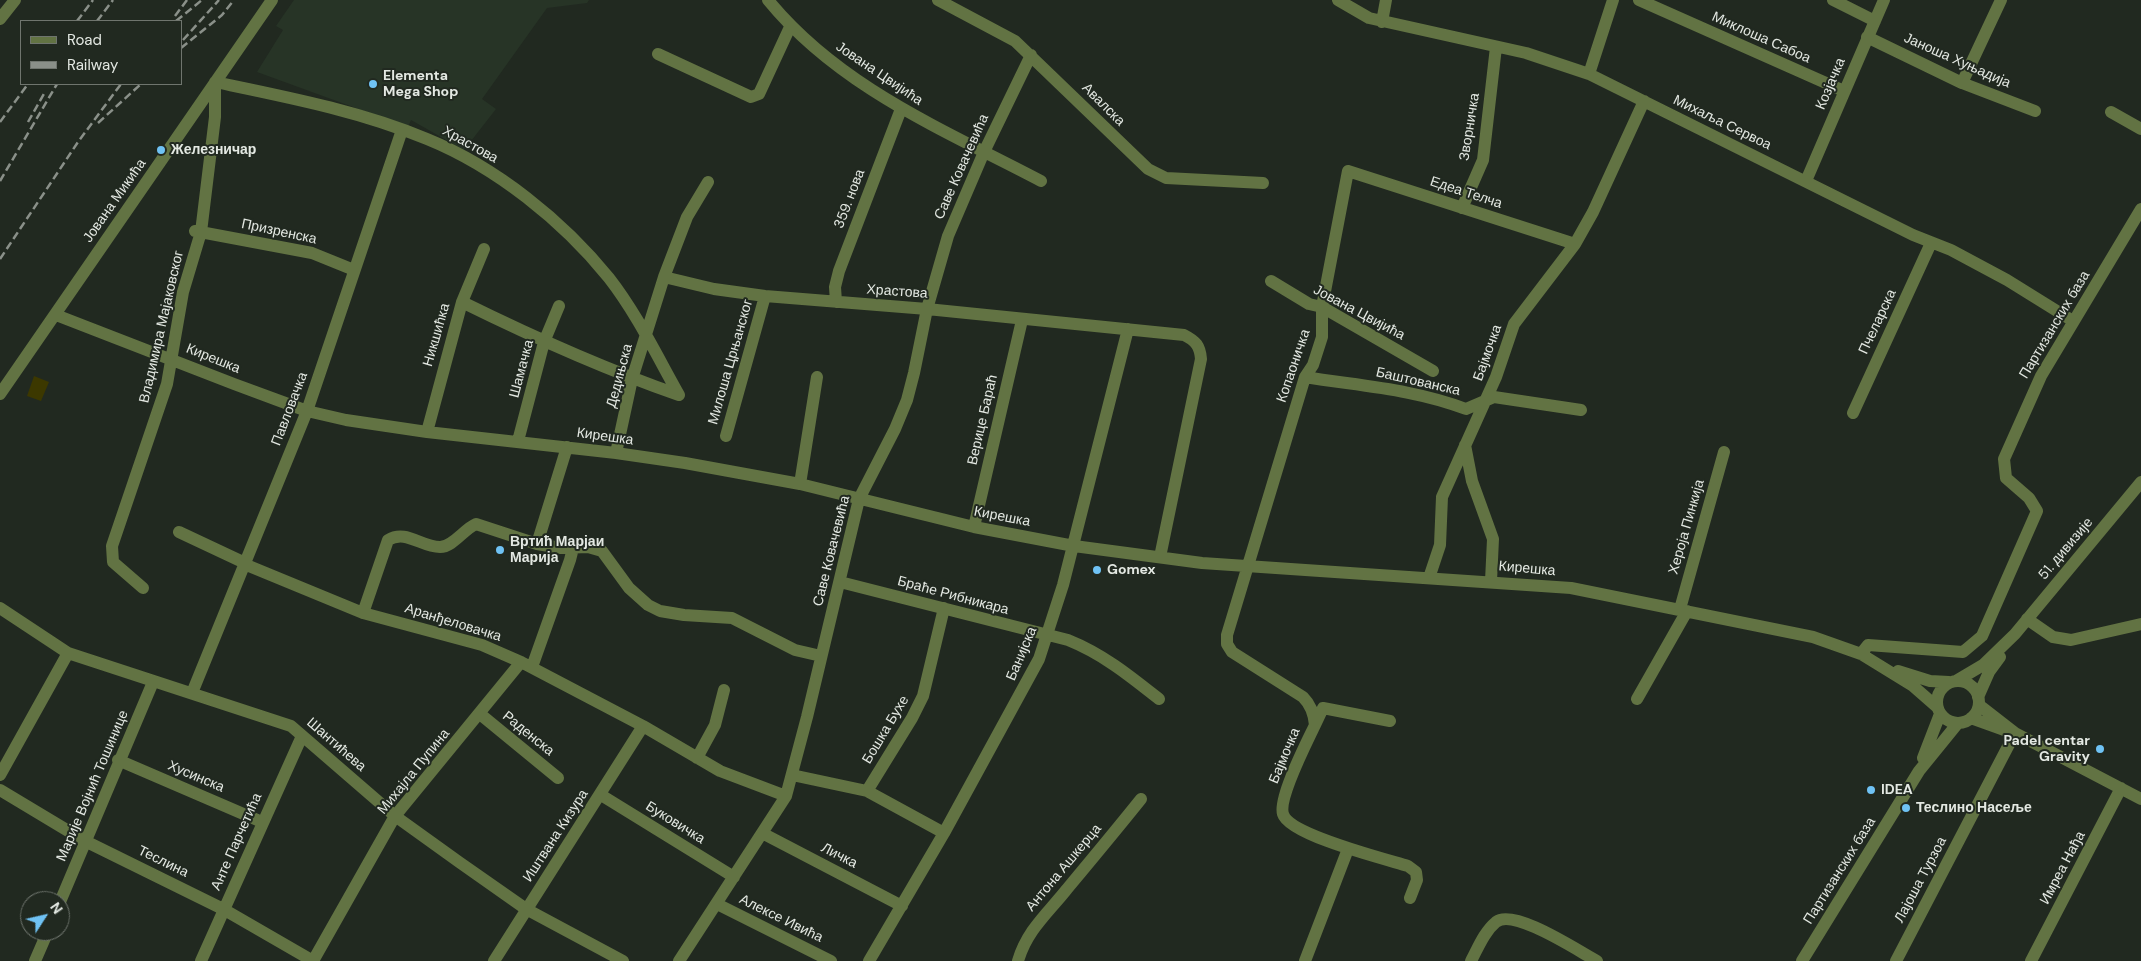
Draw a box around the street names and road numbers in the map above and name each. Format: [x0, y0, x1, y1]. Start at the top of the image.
street label: Миклоша Сабоа [1709, 9, 1813, 67]
street label: Јаноша Хуњадија [1901, 30, 2013, 92]
street label: Јована Цвијића [832, 39, 926, 109]
street label: Козјачка [1813, 56, 1849, 112]
street label: Авалска [1078, 80, 1128, 130]
street label: Зворничка [1456, 92, 1484, 162]
street label: Михаља Сервоа [1670, 92, 1774, 154]
street label: Саве Ковачевића [931, 112, 993, 222]
street label: Храстова [439, 123, 501, 167]
street label: Јована Микића [80, 156, 150, 246]
street label: 359. нова [831, 167, 869, 231]
street label: Едеа Телча [1428, 173, 1504, 213]
street label: Призренска [240, 216, 318, 248]
street label: Владимира Мајаковског [136, 249, 188, 405]
street label: Партизанских база [2016, 268, 2094, 382]
street label: Храстова [866, 281, 928, 303]
street label: Јована Цвијића [1310, 282, 1408, 344]
street label: Пчеларска [1856, 287, 1900, 357]
street label: Милоша Црњанског [705, 297, 757, 427]
street label: Никшићка [420, 301, 454, 369]
street label: Бајмочка [1470, 323, 1506, 383]
street label: Копаоничка [1274, 327, 1314, 405]
street label: Шамачка [506, 338, 538, 400]
street label: Кирешка [183, 341, 243, 377]
street label: Дедињска [603, 342, 637, 410]
street label: Баштованска [1374, 364, 1462, 400]
street label: Павловачка [268, 370, 312, 448]
street label: Верице Бараћ [964, 373, 1002, 467]
street label: Кирешка [576, 425, 634, 449]
street label: Хероја Пинкија [1665, 478, 1709, 576]
street label: Саве Ковачевића [810, 494, 854, 608]
street label: Кирешка [972, 503, 1032, 531]
street label: 51. дивизије [2035, 515, 2097, 583]
street label: Кирешка [1498, 558, 1556, 580]
street label: Браће Рибникара [895, 573, 1011, 619]
street label: Аранђеловачка [403, 600, 503, 646]
street label: Банијска [1003, 625, 1041, 683]
street label: Бошка Бухе [859, 693, 913, 767]
street label: Марије Војнић Тошинице [53, 708, 133, 864]
street label: Раденска [499, 708, 557, 760]
street label: Шантићева [303, 715, 369, 775]
street label: Михајла Пупина [374, 726, 454, 818]
street label: Бајмочка [1266, 726, 1304, 786]
street label: Хусинска [165, 758, 227, 796]
street label: Иштвана Кизура [520, 787, 592, 885]
street label: Анте Парчетића [208, 791, 266, 893]
street label: Буковичка [642, 798, 708, 848]
street label: Партизанских база [1800, 815, 1880, 927]
street label: Антона Ашкерца [1023, 821, 1105, 915]
street label: Имреа Нађа [2037, 829, 2089, 907]
street label: Лајоша Турзоа [1891, 834, 1951, 926]
street label: Личка [818, 840, 860, 872]
street label: Теслина [135, 843, 191, 881]
street label: Алексе Ивића [736, 892, 826, 946]

